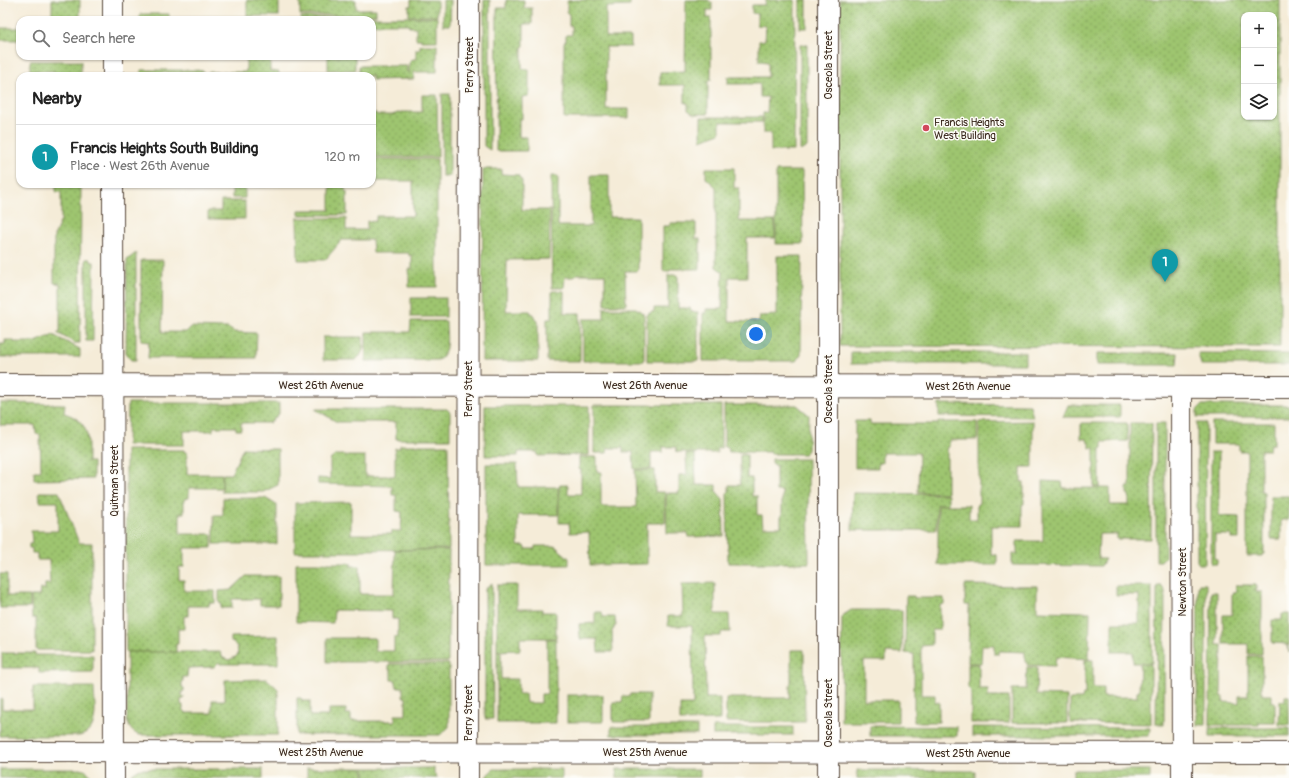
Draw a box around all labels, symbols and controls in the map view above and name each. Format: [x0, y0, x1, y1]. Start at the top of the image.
map controls [1241, 12, 1277, 120]
button: + [1241, 12, 1277, 48]
search box [16, 16, 376, 60]
icon: search [30, 27, 52, 49]
text: Search here [62, 29, 135, 48]
street label: Osceola Street [822, 30, 835, 99]
street label: Perry Street [463, 36, 476, 93]
button: − [1241, 48, 1277, 84]
button: layers [1241, 84, 1277, 120]
text: Nearby [32, 88, 81, 109]
place label: Francis Heights West Building [934, 116, 1005, 142]
marker: Francis Heights West Building [921, 123, 931, 133]
text: Francis Heights South Building [70, 139, 258, 158]
text: 1 [42, 149, 48, 165]
text: 120 m [324, 149, 360, 165]
text: Place · West 26th Avenue [70, 158, 210, 174]
pin: 1 [1152, 249, 1178, 282]
your location [746, 324, 766, 344]
street label: Osceola Street [822, 354, 835, 423]
street label: Perry Street [462, 360, 475, 417]
street label: West 26th Avenue [279, 379, 364, 392]
street label: West 26th Avenue [603, 379, 688, 392]
street label: West 26th Avenue [926, 380, 1011, 393]
street label: Quitman Street [108, 445, 121, 517]
street label: Newton Street [1176, 547, 1189, 616]
street label: Osceola Street [822, 678, 835, 747]
street label: Perry Street [462, 684, 475, 741]
street label: West 25th Avenue [279, 746, 364, 759]
street label: West 25th Avenue [603, 746, 688, 759]
street label: West 25th Avenue [926, 747, 1011, 760]

